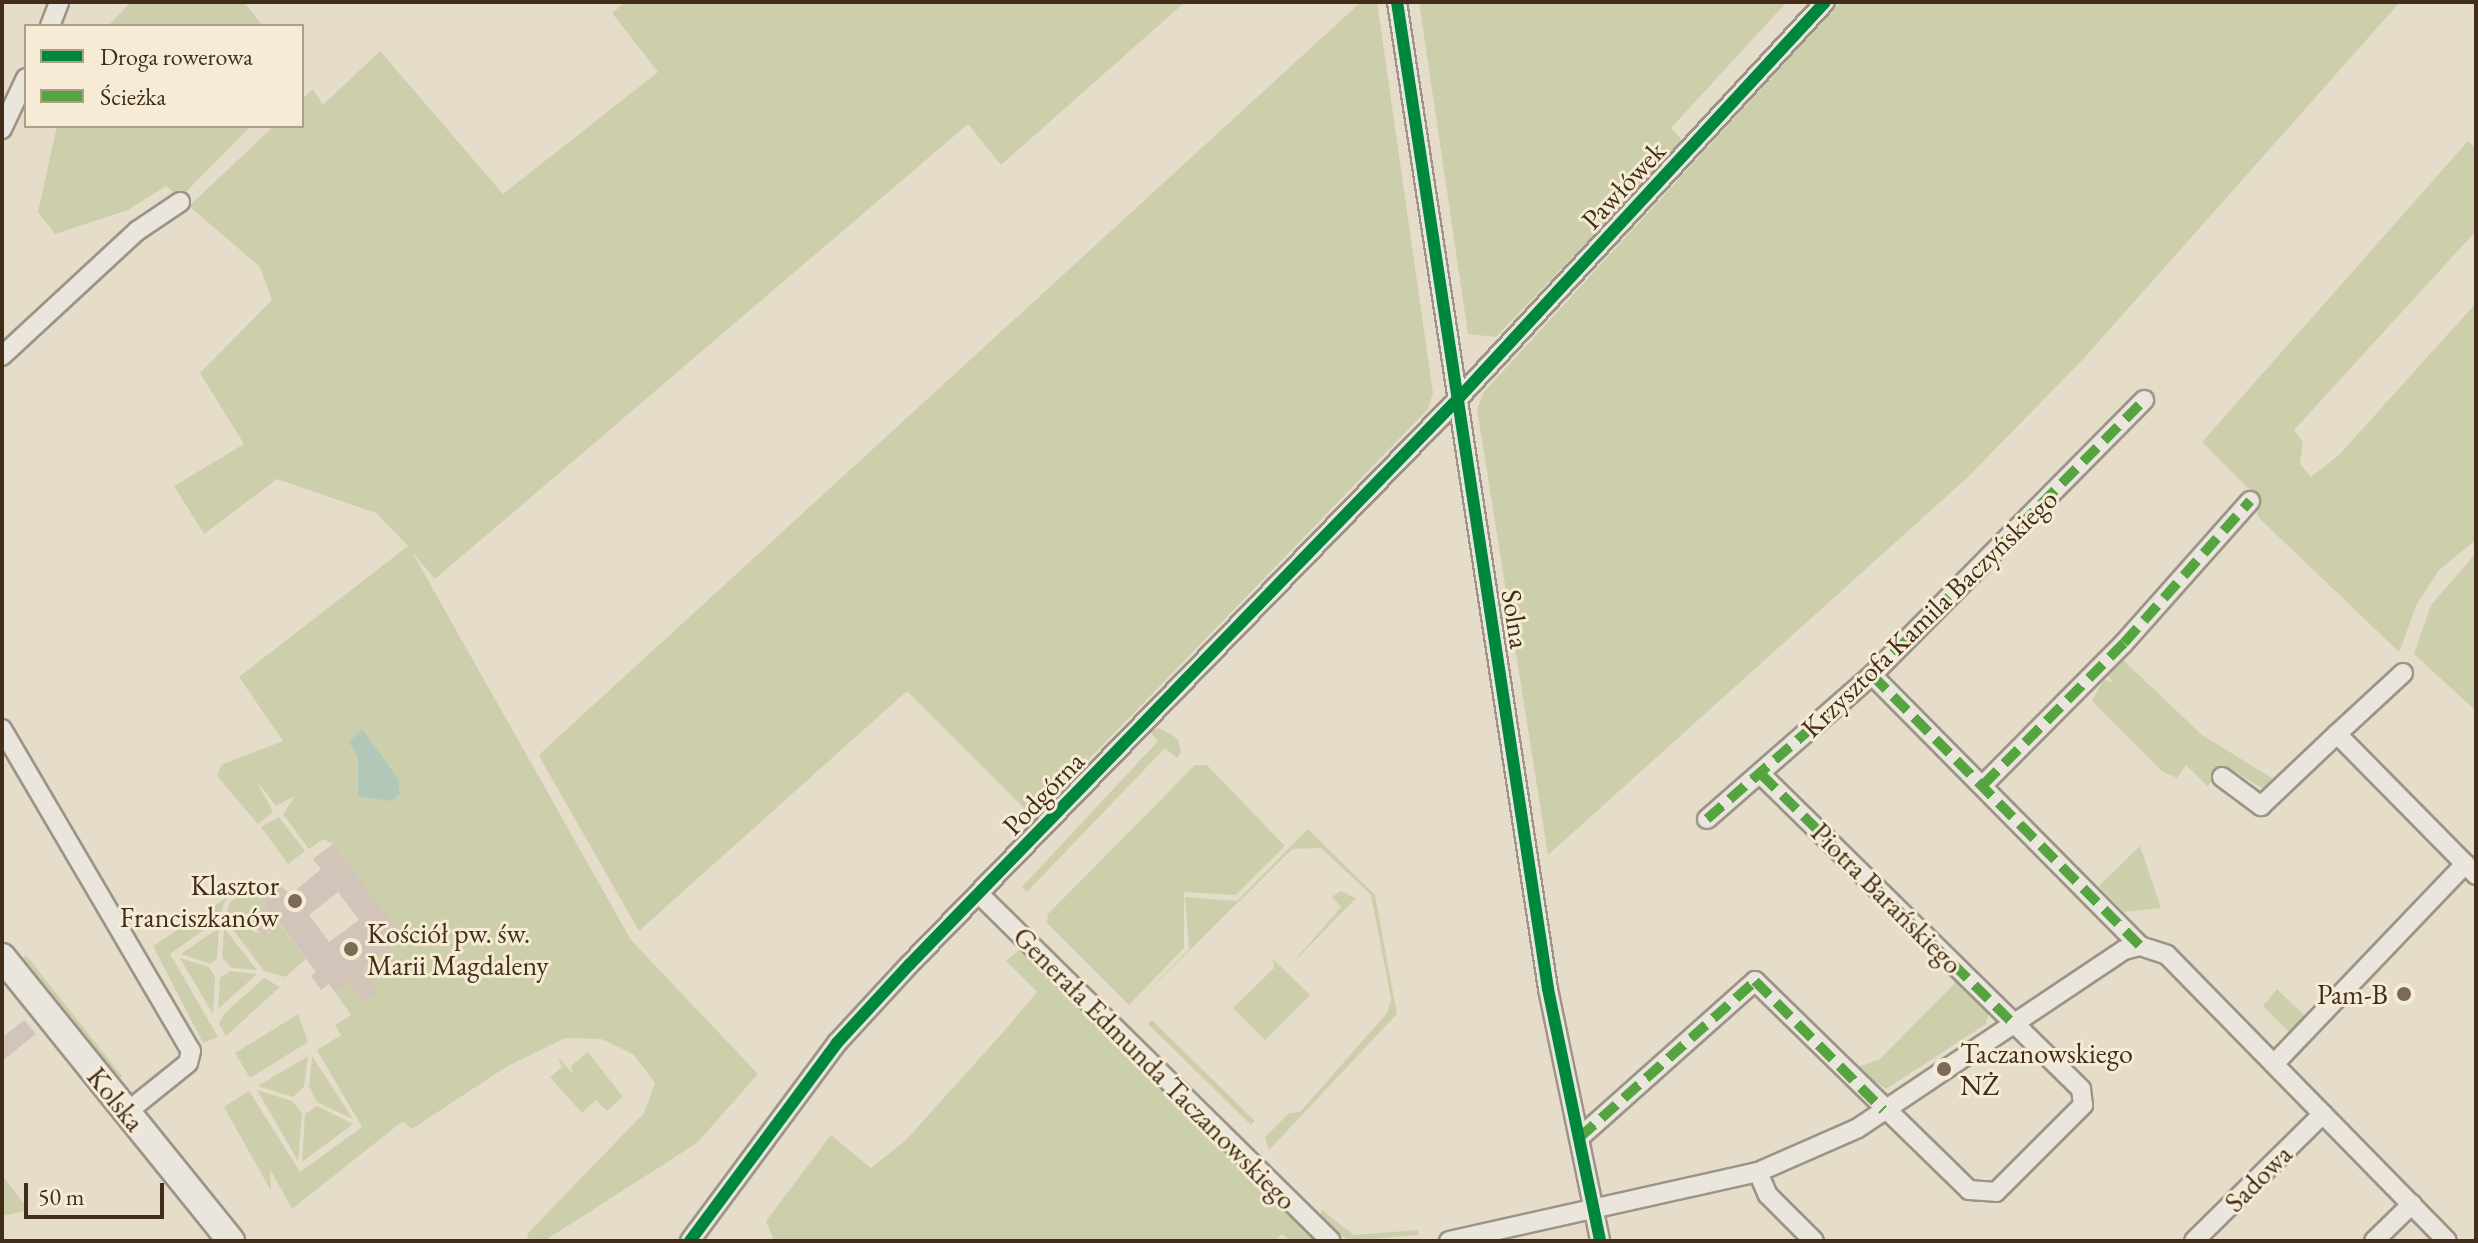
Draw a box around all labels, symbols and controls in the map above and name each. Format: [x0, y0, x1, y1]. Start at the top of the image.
legend [24, 24, 304, 128]
text: Droga rowerowa [100, 41, 253, 72]
text: Ścieżka [100, 81, 166, 112]
street label: Pawłówek [1574, 134, 1672, 236]
street label: Krzysztofa Kamila Baczyńskiego [1794, 482, 2064, 744]
street label: Solna [1495, 587, 1537, 651]
street label: Podgórna [995, 744, 1091, 842]
street label: Piotra Barańskiego [1804, 815, 1970, 981]
place label: Klasztor Franciszkanów [120, 868, 279, 934]
marker: Klasztor Franciszkanów [286, 892, 304, 910]
place label: Kościół pw. św. Marii Magdaleny [367, 916, 548, 982]
street label: Generała Edmunda Taczanowskiego [1006, 919, 1304, 1217]
marker: Kościół pw. św. Marii Magdaleny [342, 940, 360, 958]
place label: Pam-B [2317, 977, 2388, 1011]
marker: Pam-B [2395, 985, 2413, 1003]
place label: Taczanowskiego NŻ [1960, 1036, 2133, 1102]
street label: Kolska [80, 1060, 152, 1138]
marker: Taczanowskiego NŻ [1935, 1060, 1953, 1078]
street label: Sadowa [2217, 1137, 2299, 1219]
scale bar [28, 1167, 168, 1217]
text: 50 m [38, 1181, 85, 1212]

